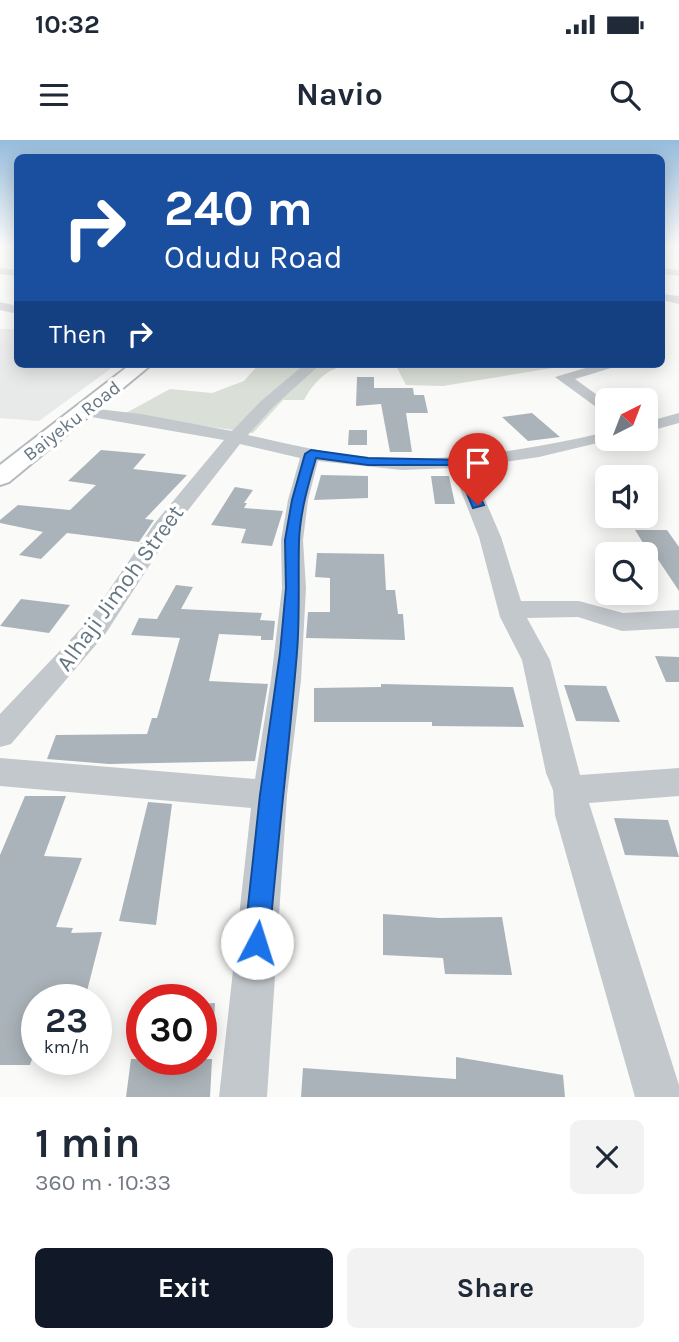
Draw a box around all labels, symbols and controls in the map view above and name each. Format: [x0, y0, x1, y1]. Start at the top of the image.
text: 10:32 [35, 9, 100, 40]
icon: menu [35, 76, 73, 114]
text: Navio [296, 76, 383, 113]
icon: search [606, 76, 644, 114]
text: 240 m [164, 180, 313, 237]
icon: right [49, 182, 140, 273]
text: Odudu Road [164, 239, 343, 276]
icon: right [121, 315, 159, 353]
text: Then [49, 319, 107, 350]
street label: Baiyeku Road [19, 376, 125, 466]
north arrow [595, 388, 658, 452]
map controls [595, 388, 658, 605]
pin [448, 433, 508, 505]
icon: arrive [459, 444, 497, 482]
button: sound [595, 465, 658, 528]
street label: Alhaji Jimoh Street [51, 500, 189, 676]
button: search [595, 542, 658, 605]
position arrow [220, 906, 294, 980]
speed limit sign: 30 [126, 984, 217, 1075]
text: 23 [45, 1000, 88, 1041]
text: km/h [44, 1036, 89, 1058]
text: 1 min [35, 1118, 140, 1168]
button: close [570, 1120, 644, 1194]
text: 360 m · 10:33 [35, 1169, 171, 1196]
button: Exit [35, 1248, 333, 1328]
button: Share [347, 1248, 644, 1328]

